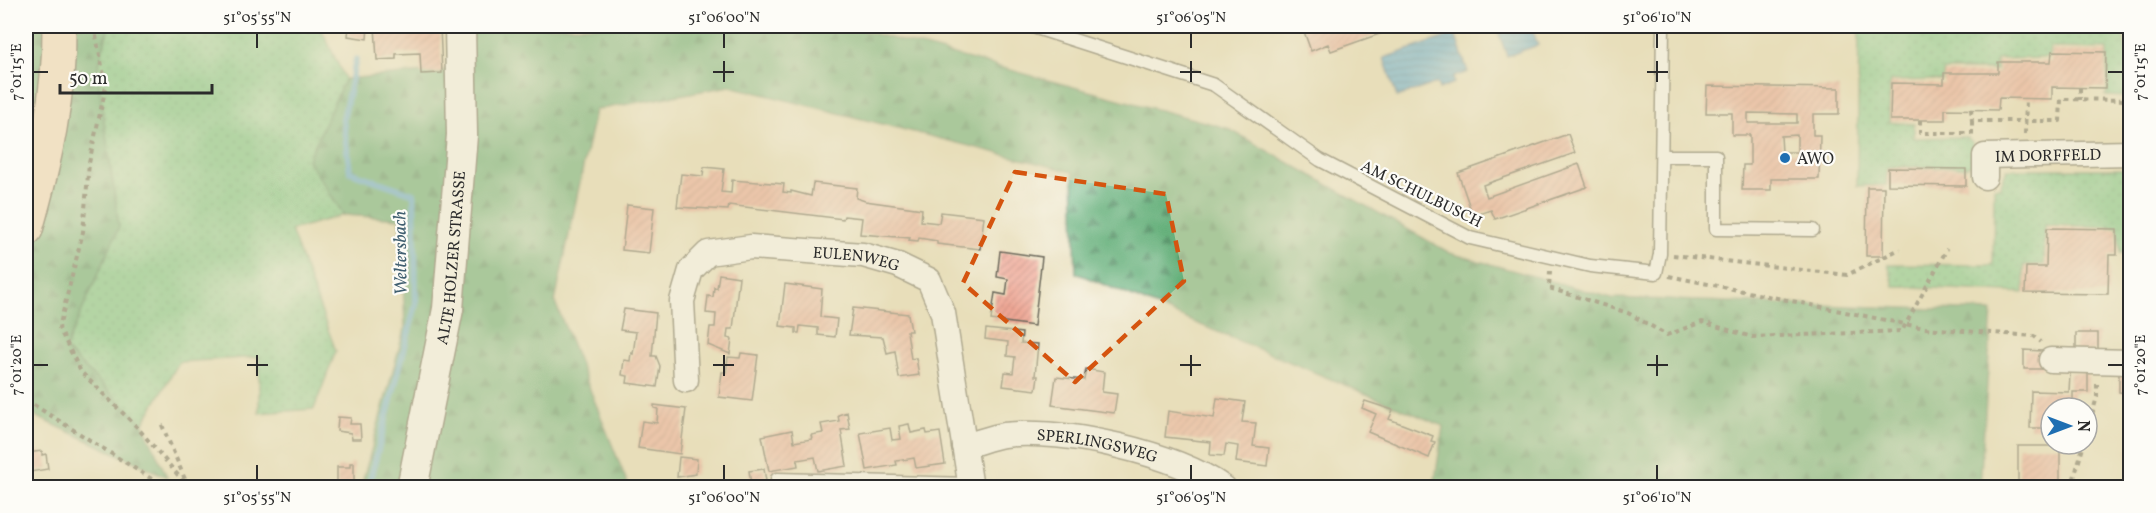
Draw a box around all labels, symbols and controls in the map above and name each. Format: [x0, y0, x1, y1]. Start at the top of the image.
text: 51°05'55"N [223, 8, 291, 29]
text: 51°06'00"N [688, 8, 760, 29]
text: 51°06'05"N [1156, 8, 1226, 29]
text: 51°06'10"N [1623, 8, 1691, 29]
text: 7°01'15"E [7, 43, 28, 101]
text: 7°01'15"E [2131, 43, 2152, 101]
scale bar [60, 57, 212, 95]
text: 50 m [69, 67, 108, 92]
street label: IM DORFFELD [1995, 145, 2102, 169]
place label: AWO [1797, 149, 1834, 171]
marker: AWO [1778, 151, 1792, 165]
street label: AM SCHULBUSCH [1357, 156, 1486, 234]
street label: ALTE HOLZER STRASSE [432, 170, 472, 347]
water label: Weltersbach [388, 211, 415, 295]
street label: EULENWEG [812, 242, 902, 278]
text: 7°01'20"E [7, 334, 28, 396]
text: 7°01'20"E [2131, 334, 2152, 396]
north arrow [2039, 396, 2099, 456]
text: N [2071, 420, 2093, 432]
street label: SPERLINGSWEG [1036, 425, 1160, 469]
text: 51°05'55"N [223, 488, 291, 509]
text: 51°06'00"N [688, 488, 760, 509]
text: 51°06'05"N [1156, 488, 1226, 509]
text: 51°06'10"N [1623, 488, 1691, 509]

